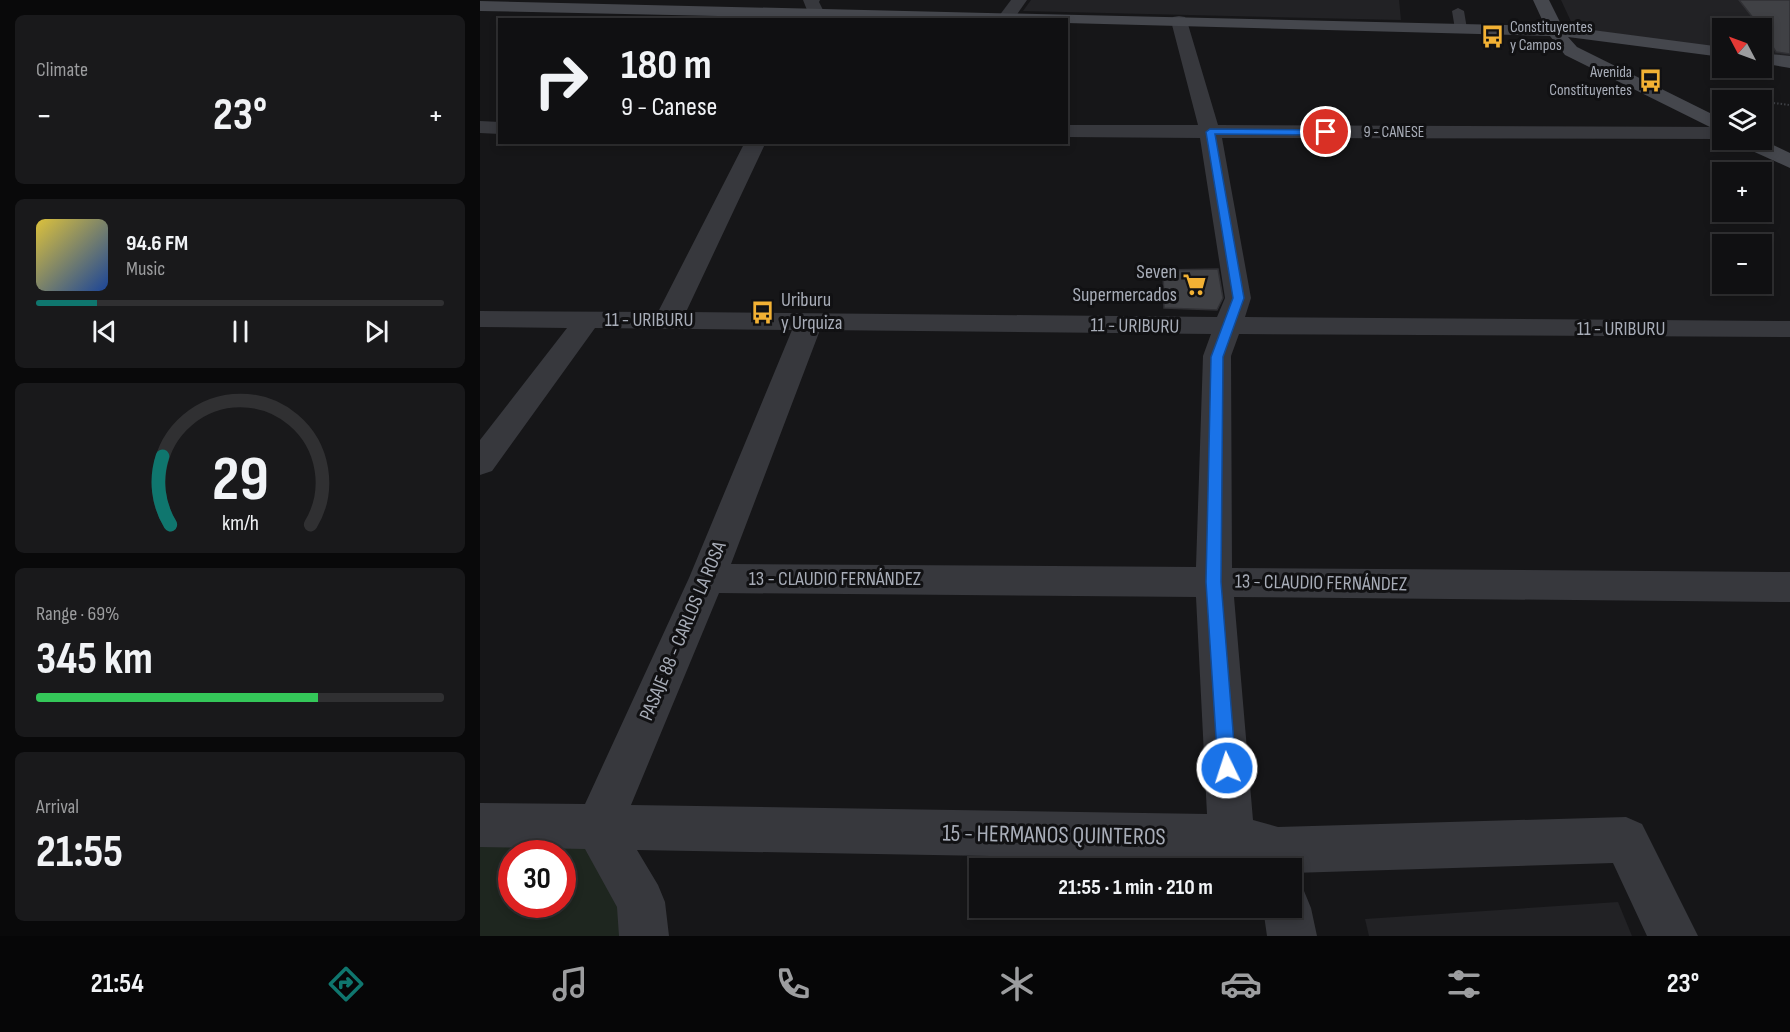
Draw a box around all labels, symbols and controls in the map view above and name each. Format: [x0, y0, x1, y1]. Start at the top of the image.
place label: Constituyentes y Campos [1510, 18, 1593, 55]
north arrow [1712, 18, 1772, 78]
map controls [1712, 18, 1772, 294]
bus stop icon: Constituyentes y Campos [1479, 23, 1505, 49]
text: 180 m [621, 40, 712, 91]
icon: right [522, 42, 600, 120]
text: Climate [36, 58, 88, 82]
place label: Avenida Constituyentes [1549, 63, 1632, 100]
bus stop icon: Avenida Constituyentes [1637, 68, 1663, 94]
text: 23° [213, 88, 267, 143]
button: layers [1712, 90, 1772, 150]
text: 9 - Canese [621, 91, 717, 123]
text: − [36, 96, 52, 136]
text: + [428, 96, 444, 136]
pin [1300, 106, 1351, 157]
icon: arrive [1309, 115, 1342, 148]
street label: 9 - CANESE [1364, 123, 1424, 142]
button: + [1712, 162, 1772, 222]
text: 94.6 FM [126, 230, 188, 257]
button: − [1712, 234, 1772, 294]
text: Music [126, 257, 165, 281]
place label: Seven Supermercados [1072, 260, 1177, 307]
supermarket icon: Seven Supermercados [1182, 271, 1208, 297]
place label: Uriburu y Urquiza [781, 288, 843, 335]
bus stop icon: Uriburu y Urquiza [750, 299, 776, 325]
street label: 11 - URIBURU [605, 308, 693, 332]
street label: 11 - URIBURU [1090, 313, 1180, 339]
icon: previous [88, 315, 121, 348]
icon: pause [224, 315, 257, 348]
icon: next [360, 315, 393, 348]
street label: 11 - URIBURU [1577, 317, 1665, 341]
text: 29 [212, 443, 268, 518]
text: km/h [221, 511, 259, 536]
street label: PASAJE 88 - CARLOS LA ROSA [634, 538, 732, 724]
street label: 13 - CLAUDIO FERNÁNDEZ [749, 567, 921, 591]
street label: 13 - CLAUDIO FERNÁNDEZ [1235, 569, 1407, 597]
text: Range · 69% [36, 602, 120, 626]
text: 345 km [36, 632, 153, 687]
position arrow [1195, 736, 1259, 800]
text: Arrival [36, 795, 79, 819]
street label: 15 - HERMANOS QUINTEROS [942, 819, 1166, 851]
text: 21:55 [36, 825, 123, 880]
speed limit sign: 30 [498, 840, 576, 918]
text: 21:55 · 1 min · 210 m [1058, 874, 1213, 901]
icon: directions [325, 963, 367, 1005]
icon: music [549, 963, 591, 1005]
icon: phone [772, 963, 814, 1005]
icon: climate [996, 963, 1038, 1005]
icon: car [1220, 963, 1262, 1005]
icon: filters [1443, 963, 1485, 1005]
text: 21:54 [91, 968, 144, 1000]
text: 23° [1667, 968, 1699, 1000]

